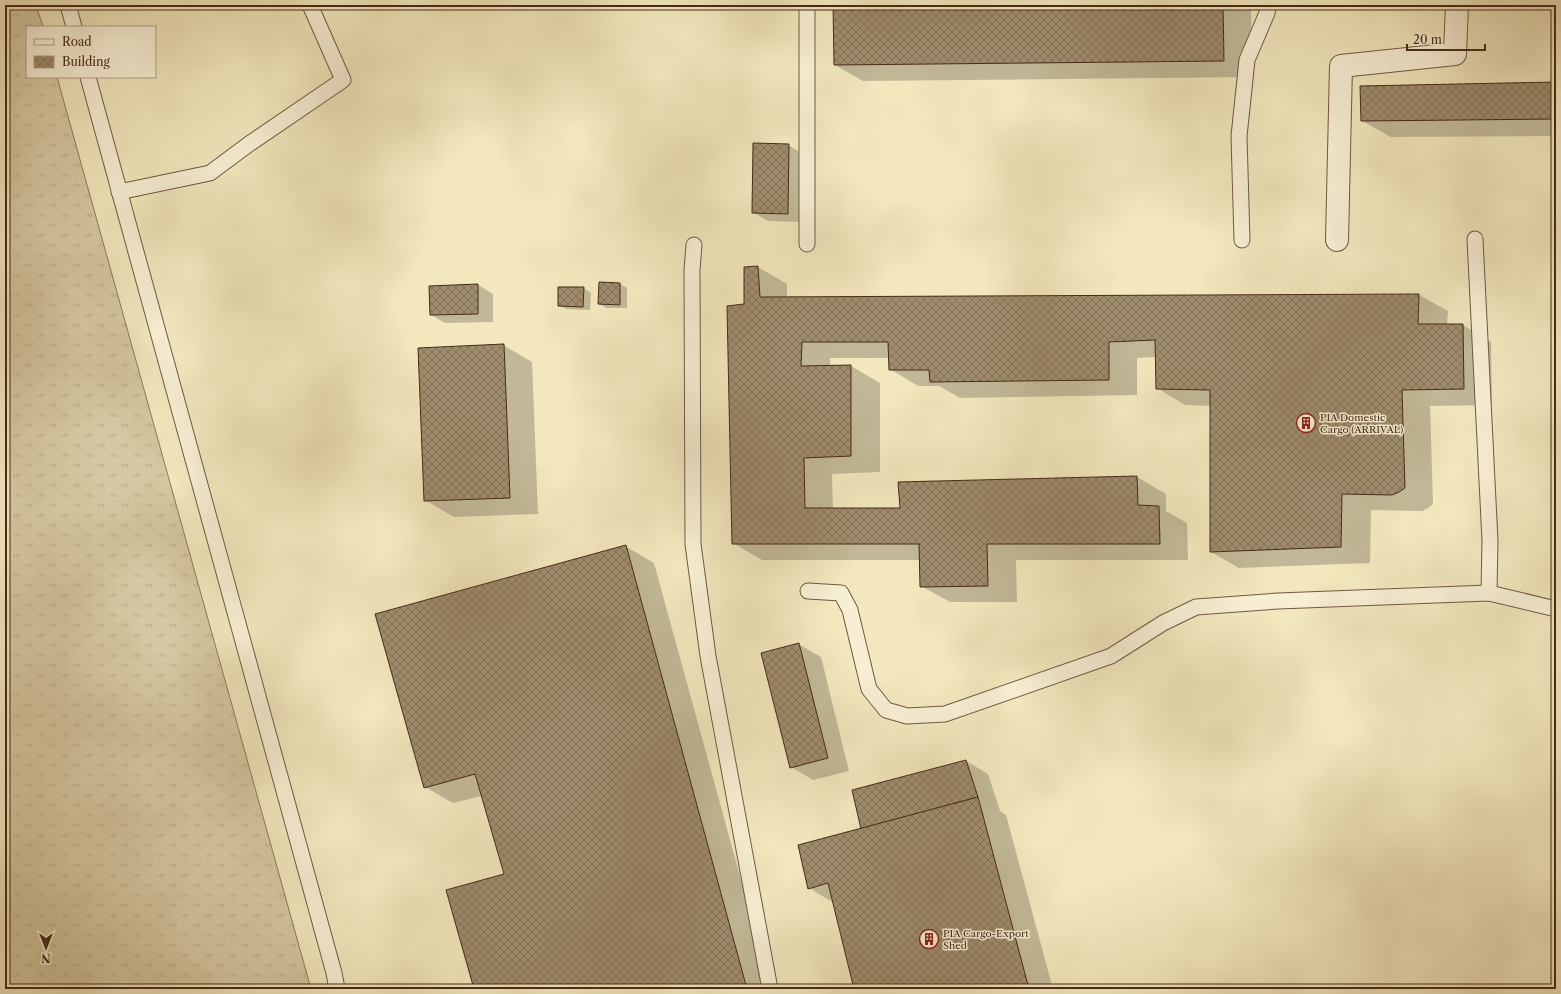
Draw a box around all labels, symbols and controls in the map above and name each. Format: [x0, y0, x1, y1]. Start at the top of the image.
legend [26, 26, 156, 78]
scale bar [1407, 26, 1485, 52]
text: 20 m [1413, 32, 1442, 47]
text: Road [62, 34, 92, 49]
text: Building [62, 54, 110, 69]
place label: PIA Domestic Cargo (ARRIVAL) [1320, 411, 1403, 436]
building icon: PIA Domestic Cargo (ARRIVAL) [1295, 412, 1317, 434]
place label: PIA Cargo-Export Shed [943, 927, 1029, 952]
north arrow [26, 928, 66, 968]
building icon: PIA Cargo-Export Shed [918, 928, 940, 950]
text: N [41, 951, 51, 965]

